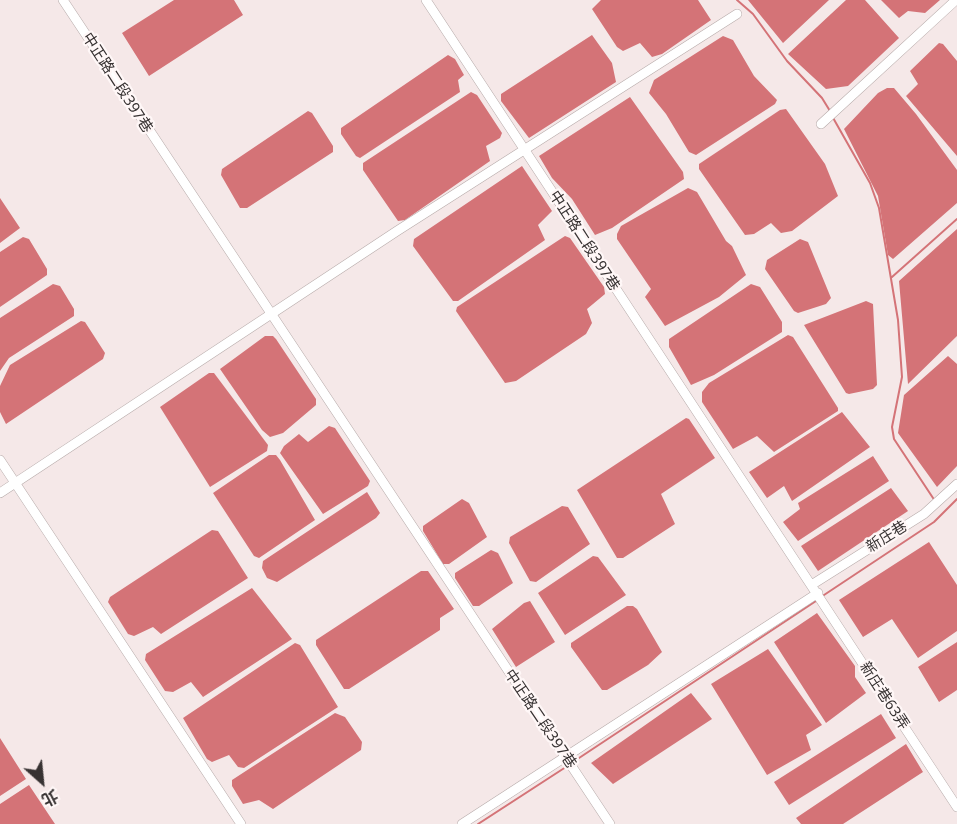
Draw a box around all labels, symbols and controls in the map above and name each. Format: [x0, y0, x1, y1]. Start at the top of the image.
street label: 中正路二段397巷 [78, 30, 156, 136]
street label: 中正路二段397巷 [545, 188, 623, 294]
street label: 新庄巷 [863, 517, 911, 557]
street label: 新庄巷63弄 [855, 659, 913, 733]
street label: 中正路二段397巷 [500, 666, 580, 772]
north arrow [12, 752, 72, 812]
text: 北 [38, 785, 62, 811]

